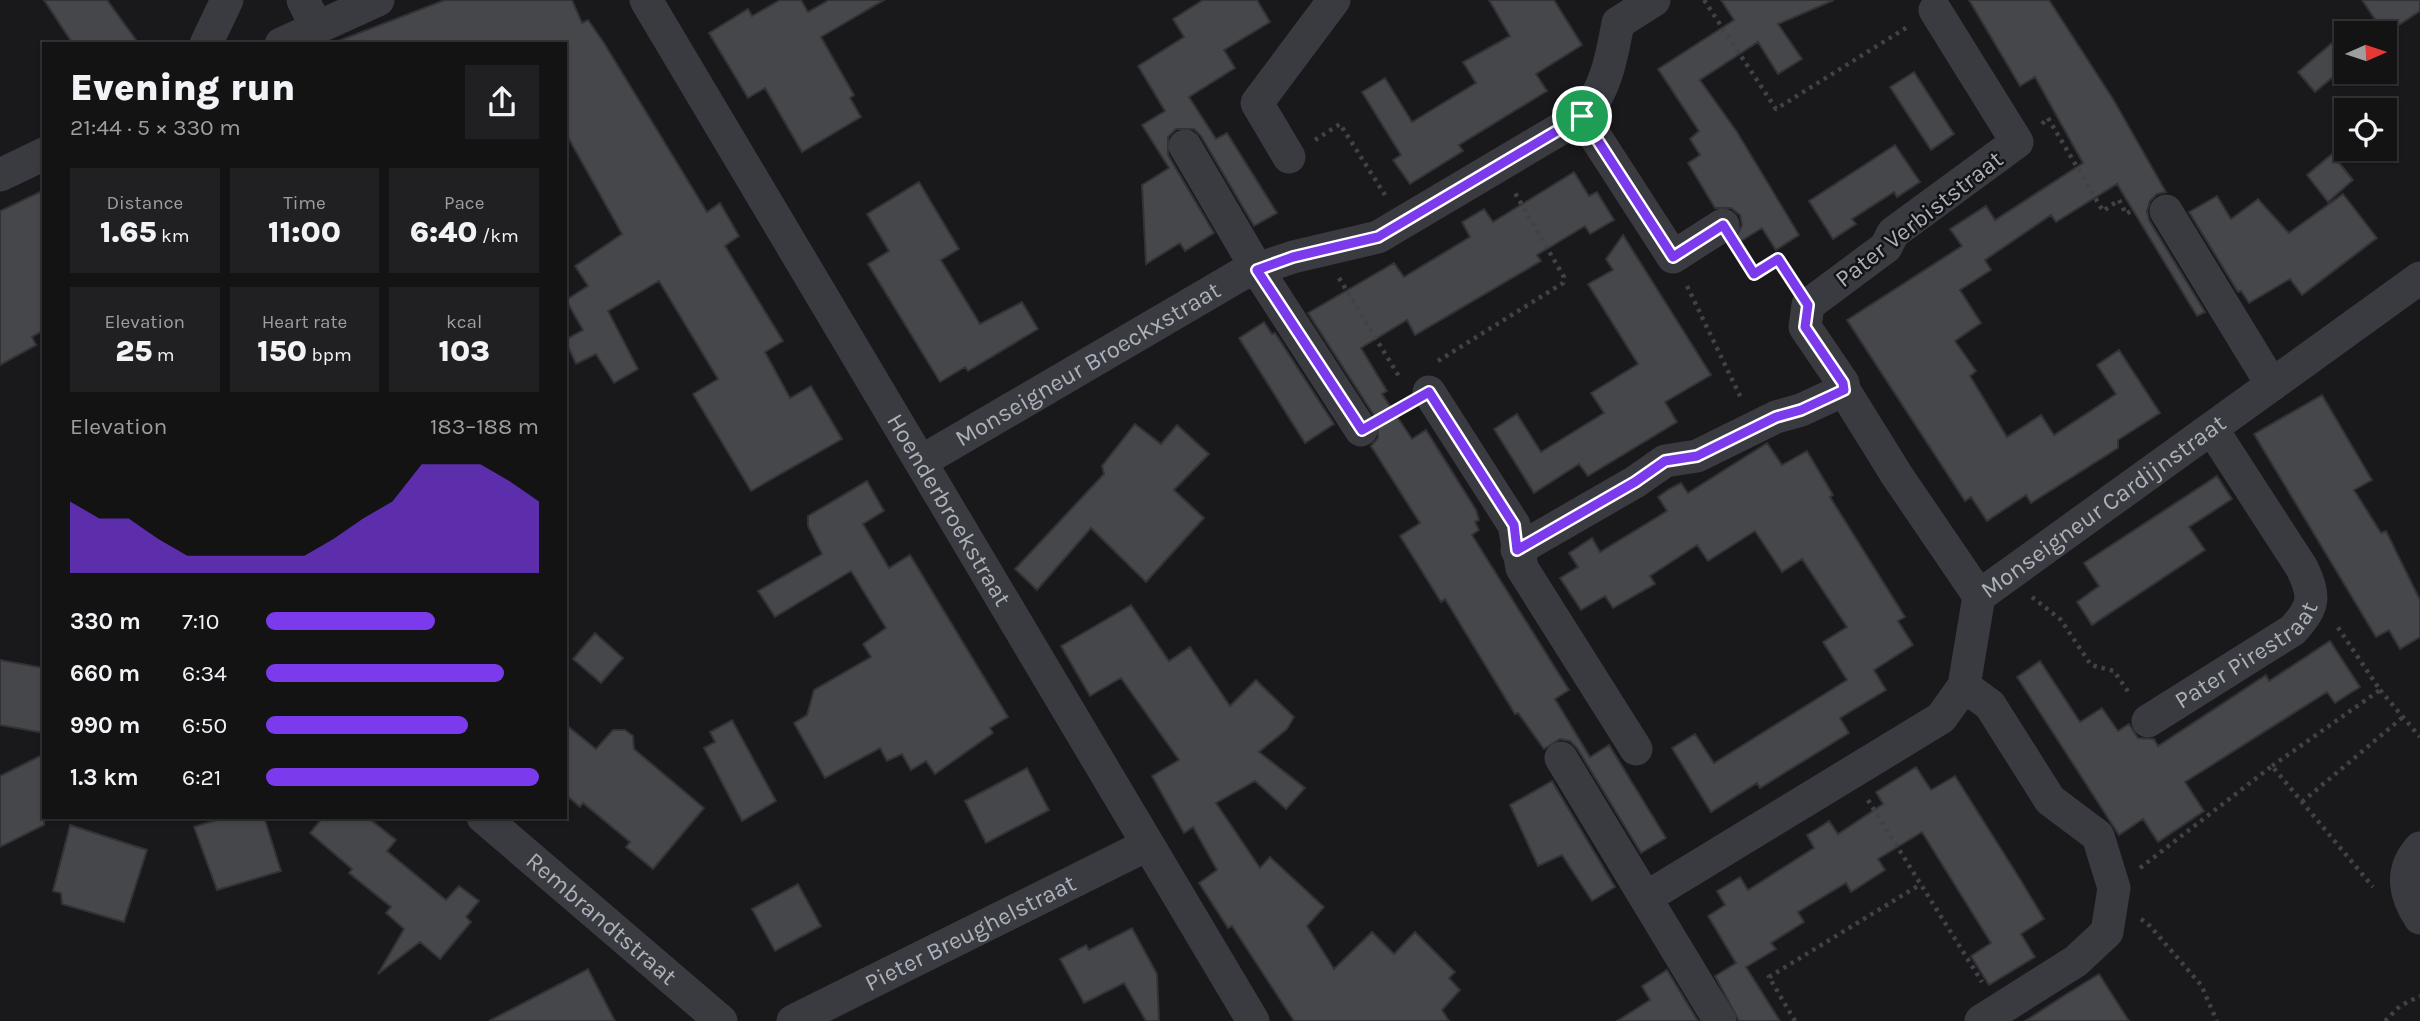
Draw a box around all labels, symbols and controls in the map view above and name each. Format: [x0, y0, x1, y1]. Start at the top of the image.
north arrow [2334, 21, 2398, 84]
map controls [2334, 21, 2397, 161]
text: Evening run [70, 65, 295, 110]
button: share [465, 65, 539, 139]
pin [1552, 86, 1612, 146]
icon: arrive [1563, 97, 1601, 135]
button: locate [2334, 98, 2397, 161]
text: 21:44 · 5 × 330 m [70, 114, 241, 141]
street label: Pater Verbiststraat [1830, 145, 2008, 293]
text: Distance [106, 192, 183, 214]
text: Time [283, 192, 326, 214]
text: Pace [444, 192, 484, 214]
text: 1.65 [100, 214, 157, 250]
text: 11:00 [268, 214, 341, 250]
text: 6:40 [410, 214, 477, 250]
text: km [157, 225, 190, 247]
text: /km [477, 225, 519, 247]
street label: Monseigneur Broeckxstraat [950, 276, 1225, 452]
text: Elevation [105, 311, 185, 333]
text: Heart rate [262, 311, 347, 333]
text: kcal [446, 311, 482, 333]
text: 25 [115, 333, 152, 369]
text: 150 [257, 333, 307, 369]
text: 103 [438, 333, 490, 369]
text: m [152, 344, 174, 366]
text: bpm [307, 344, 352, 366]
street label: Hoenderbroekstraat [881, 408, 1017, 611]
street label: Monseigneur Cardijnstraat [1975, 409, 2231, 604]
text: Elevation [70, 413, 167, 440]
text: 183–188 m [430, 413, 539, 440]
street label: Pater Pirestraat [2170, 598, 2324, 715]
text: 330 m [70, 608, 141, 635]
text: 7:10 [182, 608, 219, 635]
text: 660 m [70, 660, 140, 687]
text: 6:34 [182, 660, 227, 687]
text: 990 m [70, 712, 140, 739]
text: 6:50 [182, 712, 227, 739]
text: 1.3 km [70, 764, 139, 791]
text: 6:21 [182, 764, 221, 791]
street label: Rembrandtstraat [521, 846, 682, 991]
street label: Pieter Breughelstraat [860, 869, 1080, 997]

